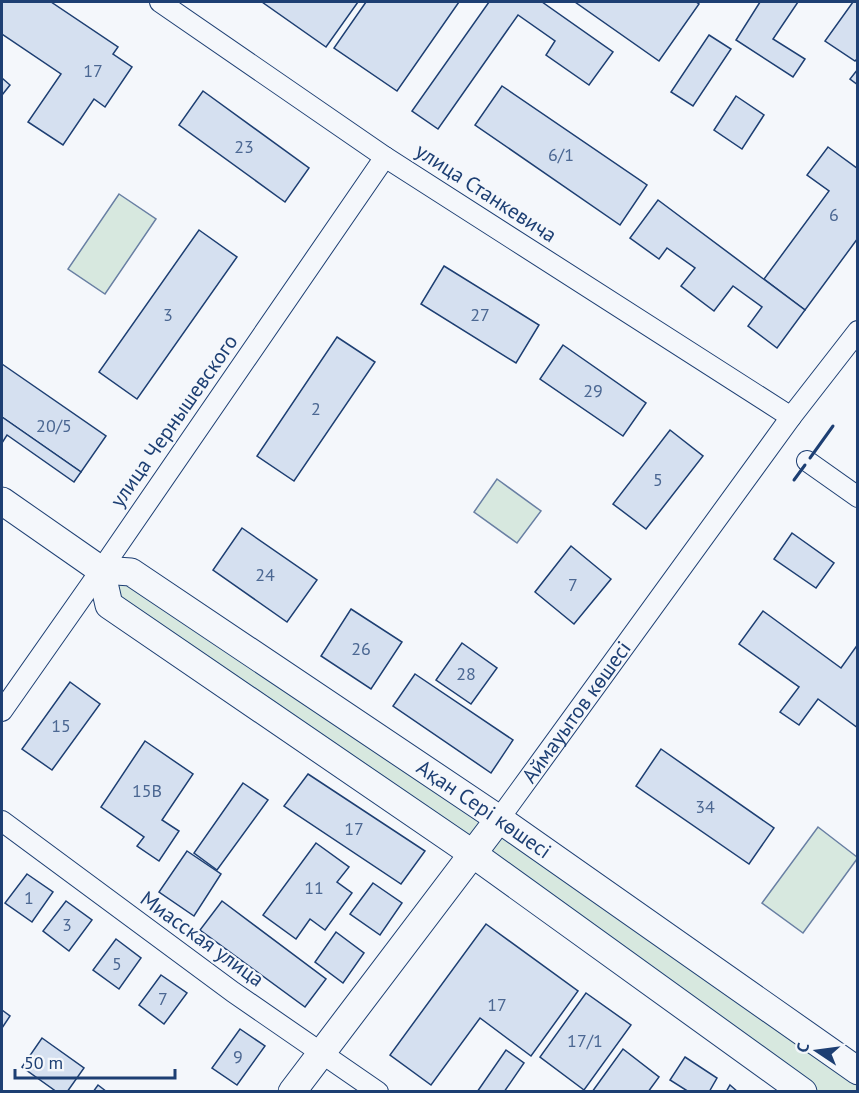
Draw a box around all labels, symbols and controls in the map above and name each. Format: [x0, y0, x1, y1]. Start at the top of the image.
house number: 17 [83, 59, 103, 82]
house number: 23 [234, 135, 254, 158]
street label: улица Станкевича [411, 137, 562, 248]
house number: 6/1 [548, 143, 574, 166]
house number: 6 [829, 203, 839, 226]
house number: 3 [163, 303, 173, 326]
house number: 27 [470, 303, 490, 326]
street label: улица Чернышевского [104, 329, 243, 512]
house number: 29 [583, 379, 603, 402]
house number: 2 [311, 397, 321, 420]
house number: 20/5 [36, 414, 72, 437]
house number: 5 [653, 468, 663, 491]
house number: 24 [255, 563, 275, 586]
house number: 7 [568, 573, 578, 596]
street label: Аймауытов көшесі [516, 636, 637, 788]
house number: 26 [351, 637, 371, 660]
house number: 28 [456, 662, 476, 685]
house number: 15 [51, 714, 71, 737]
street label: Ақан Сері көшесі [412, 754, 557, 864]
house number: 15В [132, 779, 162, 802]
house number: 34 [695, 795, 715, 818]
house number: 17 [344, 817, 364, 840]
house number: 11 [304, 876, 324, 899]
street label: Миасская улица [135, 885, 269, 993]
house number: 1 [24, 886, 34, 909]
house number: 3 [62, 913, 72, 936]
house number: 5 [112, 952, 122, 975]
house number: 7 [158, 987, 168, 1010]
house number: 17 [487, 993, 507, 1016]
north arrow [787, 1021, 847, 1081]
house number: 17/1 [567, 1029, 603, 1052]
text: С [792, 1041, 813, 1054]
scale bar [15, 1042, 176, 1080]
house number: 9 [233, 1045, 243, 1068]
text: 50 m [24, 1051, 63, 1074]

